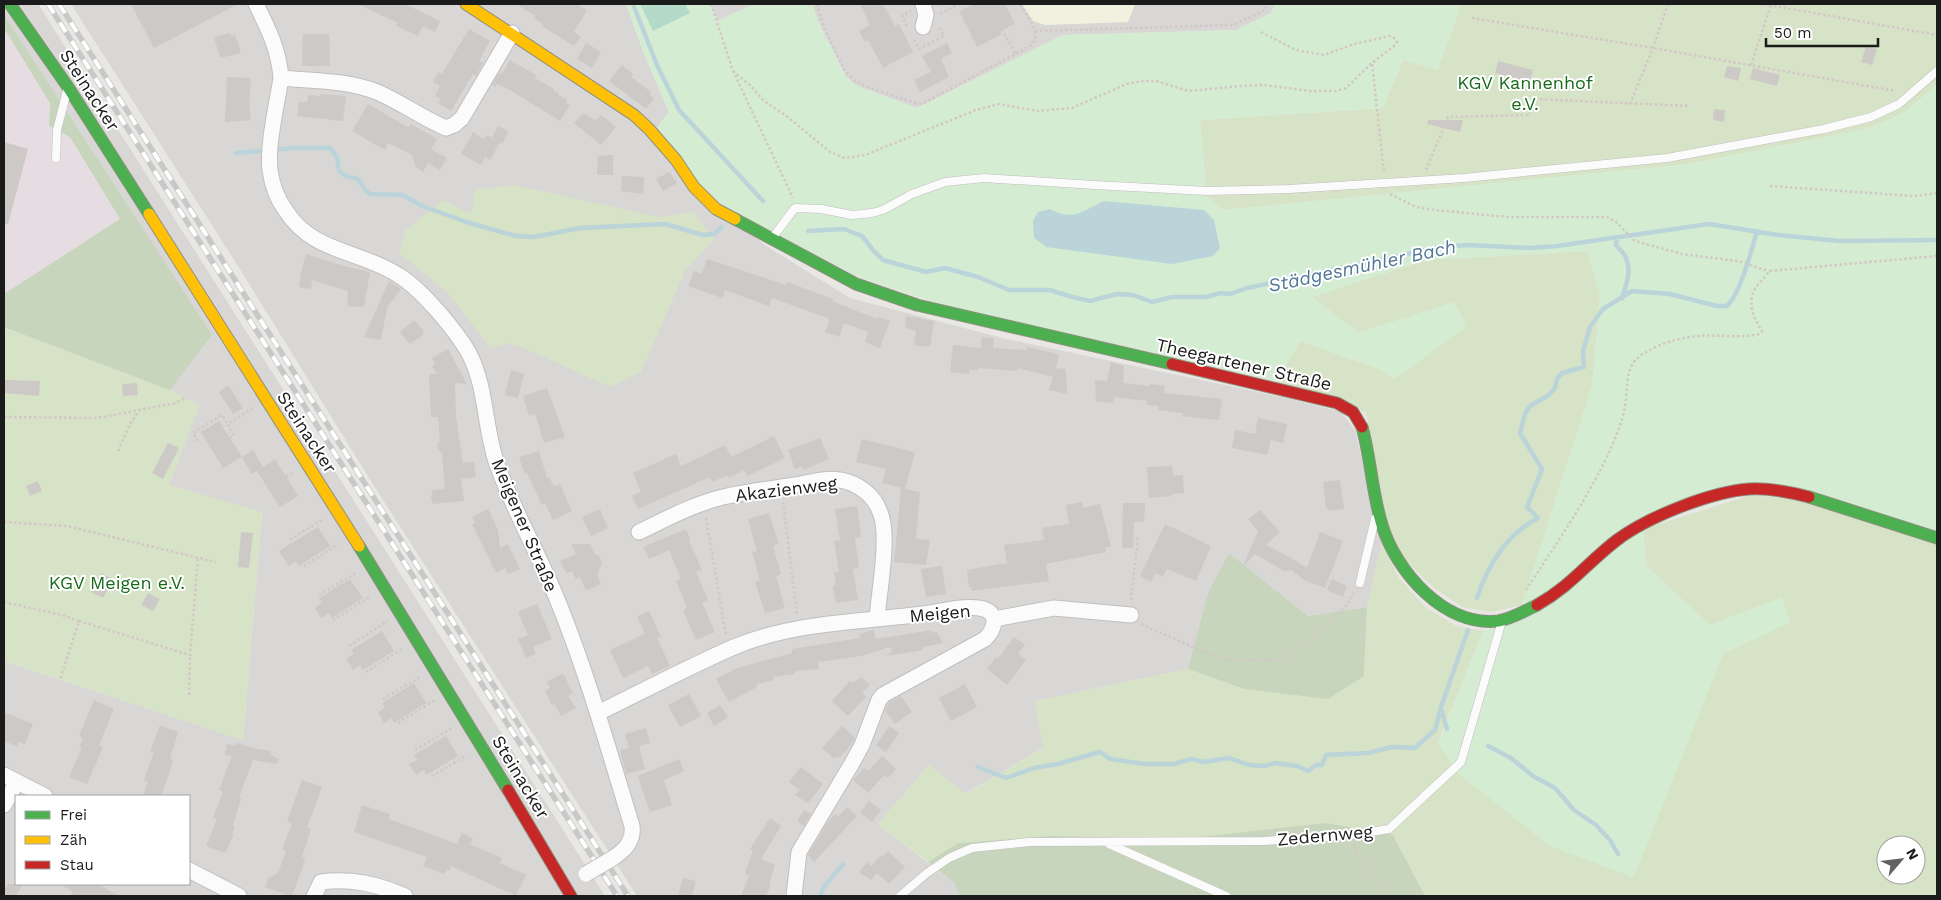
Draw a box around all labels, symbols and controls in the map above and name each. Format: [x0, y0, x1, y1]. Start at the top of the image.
scale bar [1766, 15, 1878, 47]
text: 50 m [1774, 24, 1811, 42]
street label: Steinacker [56, 45, 124, 135]
park label: KGV Kannenhof e.V. [1457, 72, 1593, 114]
water label: Städgesmühler Bach [1266, 235, 1458, 297]
street label: Theegartener Straße [1154, 334, 1334, 394]
street label: Steinacker [273, 387, 341, 477]
street label: Meigener Straße [487, 455, 563, 595]
street label: Akazienweg [734, 472, 839, 506]
park label: KGV Meigen e.V. [49, 572, 185, 593]
street label: Meigen [908, 600, 972, 626]
street label: Steinacker [488, 732, 554, 822]
legend [15, 795, 190, 885]
text: Frei [60, 806, 87, 824]
street label: Zedernweg [1276, 820, 1374, 850]
text: Zäh [60, 831, 87, 849]
north arrow [1876, 835, 1926, 885]
text: N [1903, 846, 1922, 862]
text: Stau [60, 856, 94, 874]

